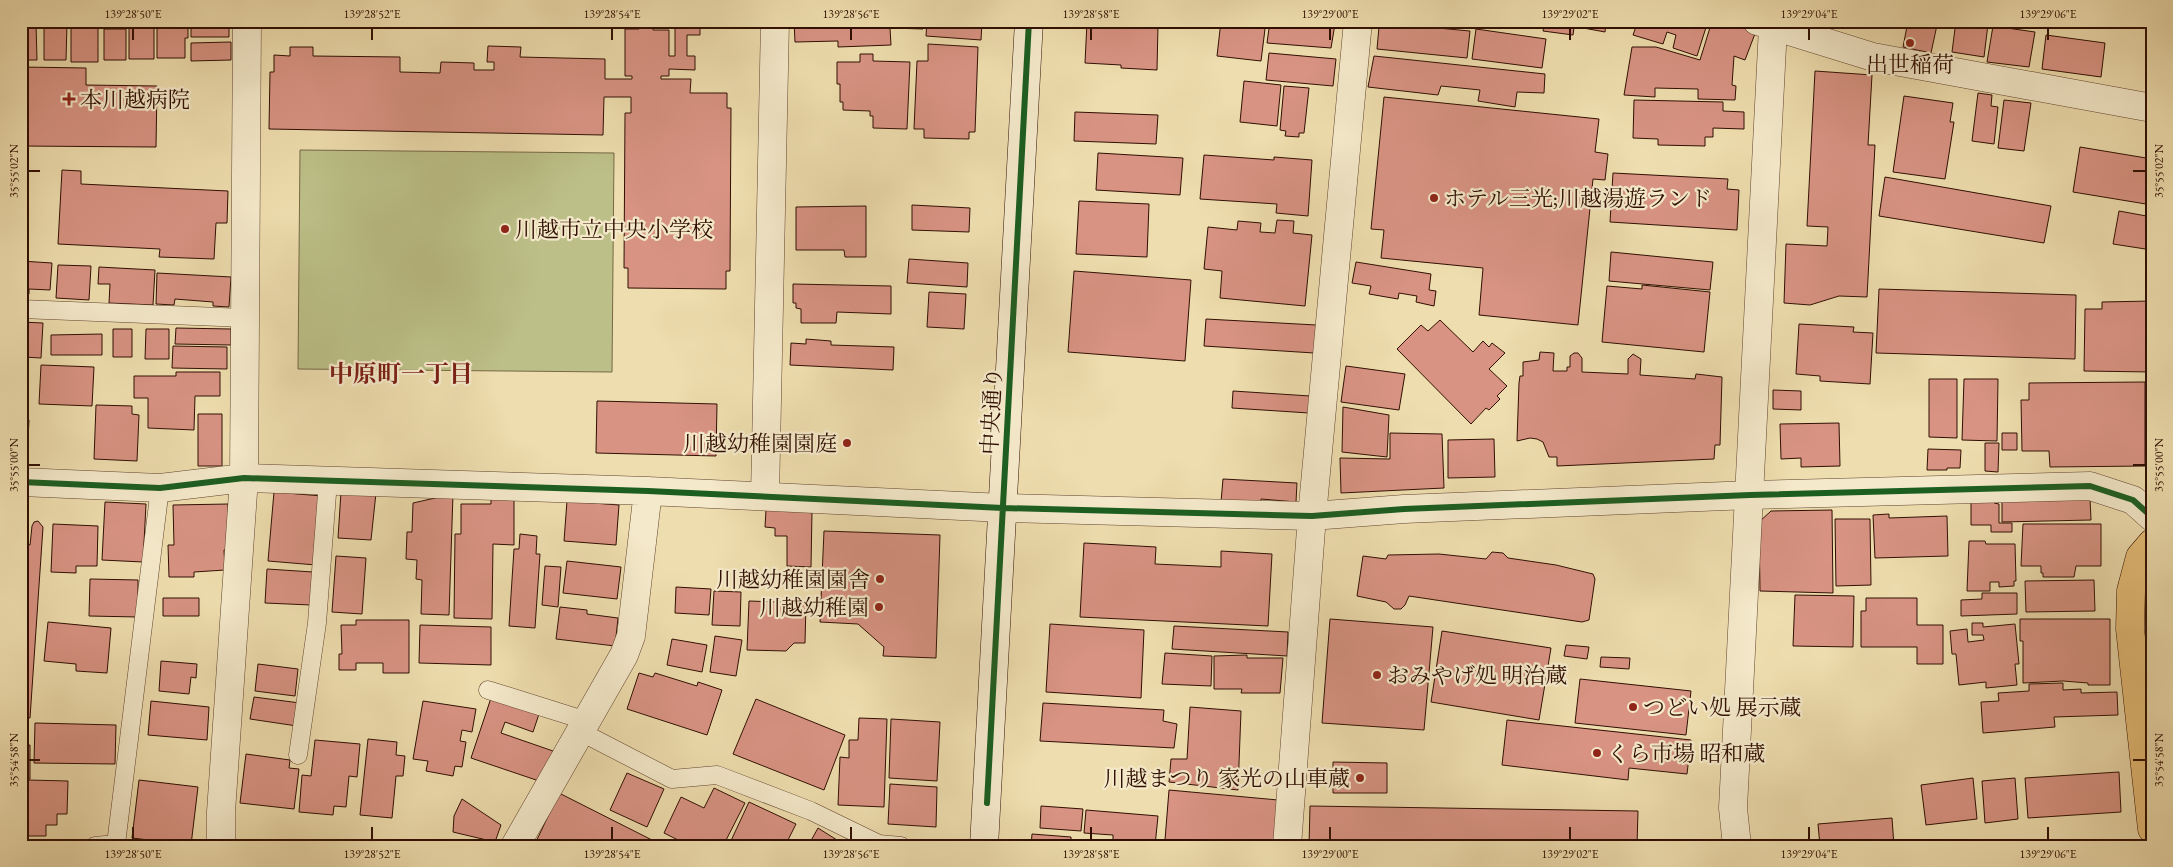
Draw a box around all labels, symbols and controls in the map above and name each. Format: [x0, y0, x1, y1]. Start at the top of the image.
text: 139°28'50"E [105, 6, 162, 22]
text: 139°28'52"E [344, 6, 401, 22]
text: 139°28'54"E [584, 6, 641, 22]
text: 139°28'56"E [823, 6, 880, 22]
text: 139°28'58"E [1063, 6, 1120, 22]
text: 139°29'00"E [1302, 6, 1359, 22]
text: 139°29'02"E [1542, 6, 1599, 22]
text: 139°29'04"E [1781, 6, 1838, 22]
text: 139°29'06"E [2020, 6, 2077, 22]
marker: 出世稲荷 [1904, 37, 1916, 49]
place label: 出世稲荷 [1866, 50, 1954, 79]
place label: 本川越病院 [80, 85, 190, 114]
marker: 本川越病院 [62, 92, 76, 106]
text: 35°55'02"N [6, 144, 22, 198]
text: 35°55'02"N [2151, 144, 2167, 198]
place label: ホテル三光;川越湯遊ランド [1444, 184, 1712, 213]
marker: ホテル三光;川越湯遊ランド [1428, 192, 1440, 204]
place label: 川越市立中央小学校 [515, 215, 713, 244]
marker: 川越市立中央小学校 [499, 223, 511, 235]
district label: 中原町一丁目 [329, 358, 473, 389]
street label: 中央通り [975, 366, 1008, 456]
place label: 川越幼稚園園庭 [683, 429, 837, 458]
marker: 川越幼稚園園庭 [841, 437, 853, 449]
text: 35°55'00"N [6, 438, 22, 492]
text: 35°55'00"N [2151, 438, 2167, 492]
place label: 川越幼稚園園舎 [716, 565, 870, 594]
marker: 川越幼稚園園舎 [874, 573, 886, 585]
place label: 川越幼稚園 [759, 593, 869, 622]
marker: 川越幼稚園 [873, 601, 885, 613]
place label: おみやげ処 明治蔵 [1387, 661, 1567, 690]
marker: おみやげ処 明治蔵 [1371, 669, 1383, 681]
place label: つどい処 展示蔵 [1643, 693, 1801, 722]
marker: つどい処 展示蔵 [1627, 701, 1639, 713]
text: 35°54'58"N [6, 733, 22, 787]
text: 35°54'58"N [2151, 733, 2167, 787]
place label: くら市場 昭和蔵 [1607, 739, 1765, 768]
marker: くら市場 昭和蔵 [1591, 747, 1603, 759]
place label: 川越まつり 家光の山車蔵 [1104, 764, 1350, 793]
marker: 川越まつり 家光の山車蔵 [1354, 772, 1366, 784]
text: 139°28'50"E [105, 846, 162, 862]
text: 139°28'52"E [344, 846, 401, 862]
text: 139°28'54"E [584, 846, 641, 862]
text: 139°28'56"E [823, 846, 880, 862]
text: 139°28'58"E [1063, 846, 1120, 862]
text: 139°29'00"E [1302, 846, 1359, 862]
text: 139°29'02"E [1542, 846, 1599, 862]
text: 139°29'04"E [1781, 846, 1838, 862]
text: 139°29'06"E [2020, 846, 2077, 862]

